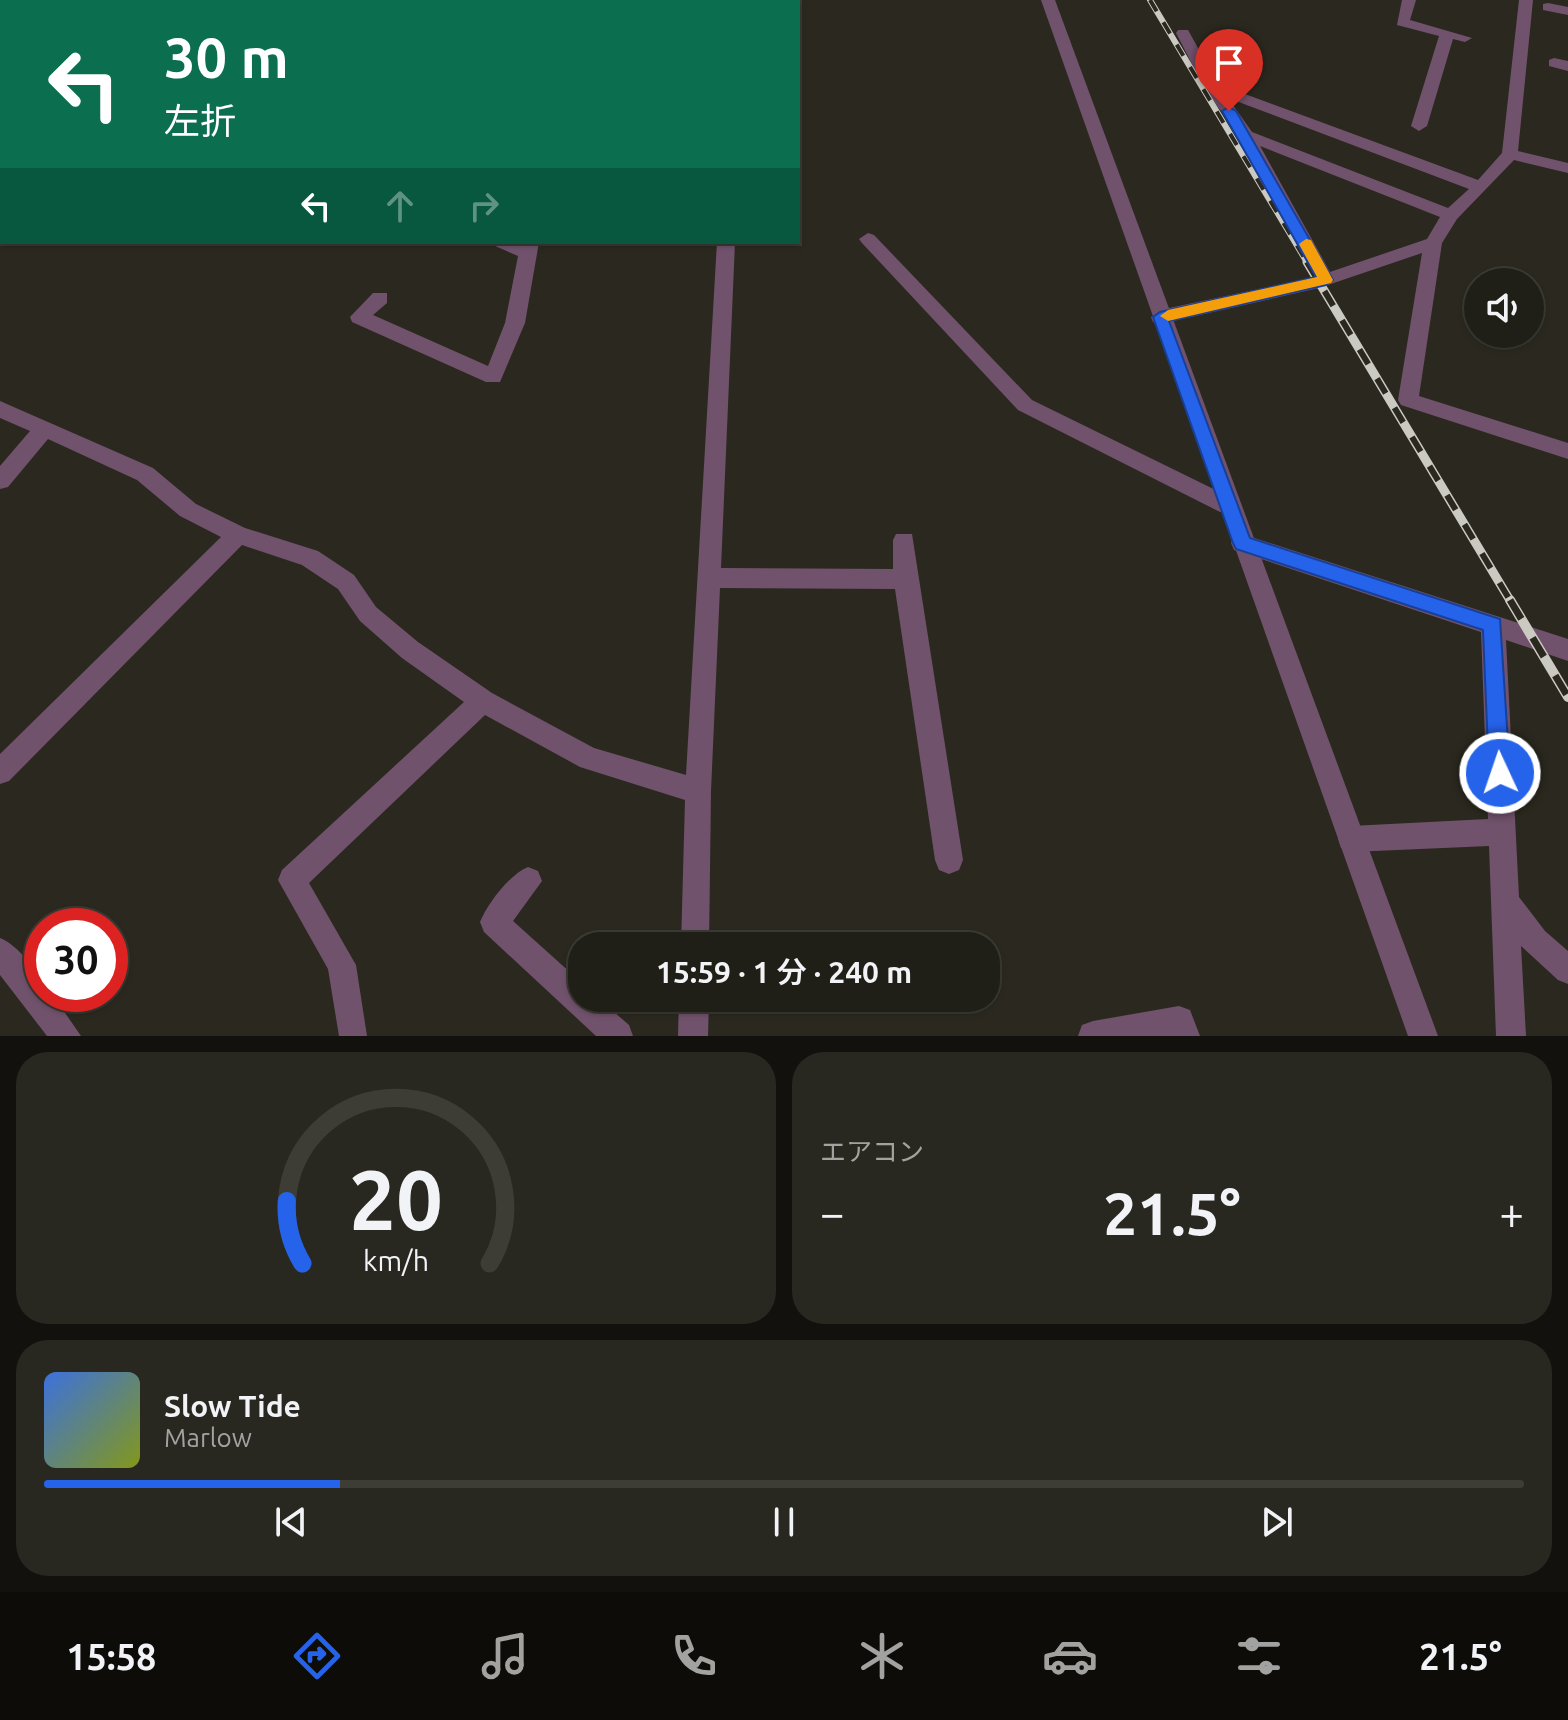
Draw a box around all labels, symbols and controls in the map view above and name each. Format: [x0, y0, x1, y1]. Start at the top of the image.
text: 30 m [164, 26, 289, 89]
pin [1195, 29, 1263, 111]
icon: left [32, 32, 136, 136]
icon: arrive [1207, 41, 1251, 85]
text: 左折 [164, 100, 236, 141]
icon: left [294, 184, 338, 228]
icon: ahead [378, 184, 422, 228]
icon: right [462, 184, 506, 228]
map controls [1464, 268, 1544, 348]
button: sound [1464, 268, 1544, 348]
position arrow [1458, 731, 1542, 815]
speed limit sign: 30 [24, 908, 128, 1012]
text: 15:59 · 1 分 · 240 m [656, 955, 912, 989]
text: エアコン [820, 1137, 924, 1166]
text: 20 [349, 1152, 443, 1246]
text: 21.5° [1103, 1179, 1241, 1246]
text: − [820, 1188, 845, 1237]
text: + [1499, 1188, 1524, 1237]
text: km/h [363, 1244, 429, 1276]
text: Slow Tide [164, 1389, 301, 1423]
text: Marlow [164, 1423, 252, 1452]
icon: previous [269, 1500, 313, 1544]
icon: pause [762, 1500, 806, 1544]
icon: next [1255, 1500, 1299, 1544]
icon: directions [289, 1628, 345, 1684]
icon: music [477, 1628, 533, 1684]
icon: phone [666, 1628, 722, 1684]
icon: climate [854, 1628, 910, 1684]
icon: car [1042, 1628, 1098, 1684]
icon: filters [1231, 1628, 1287, 1684]
text: 15:58 [66, 1636, 156, 1677]
text: 21.5° [1419, 1636, 1502, 1677]

